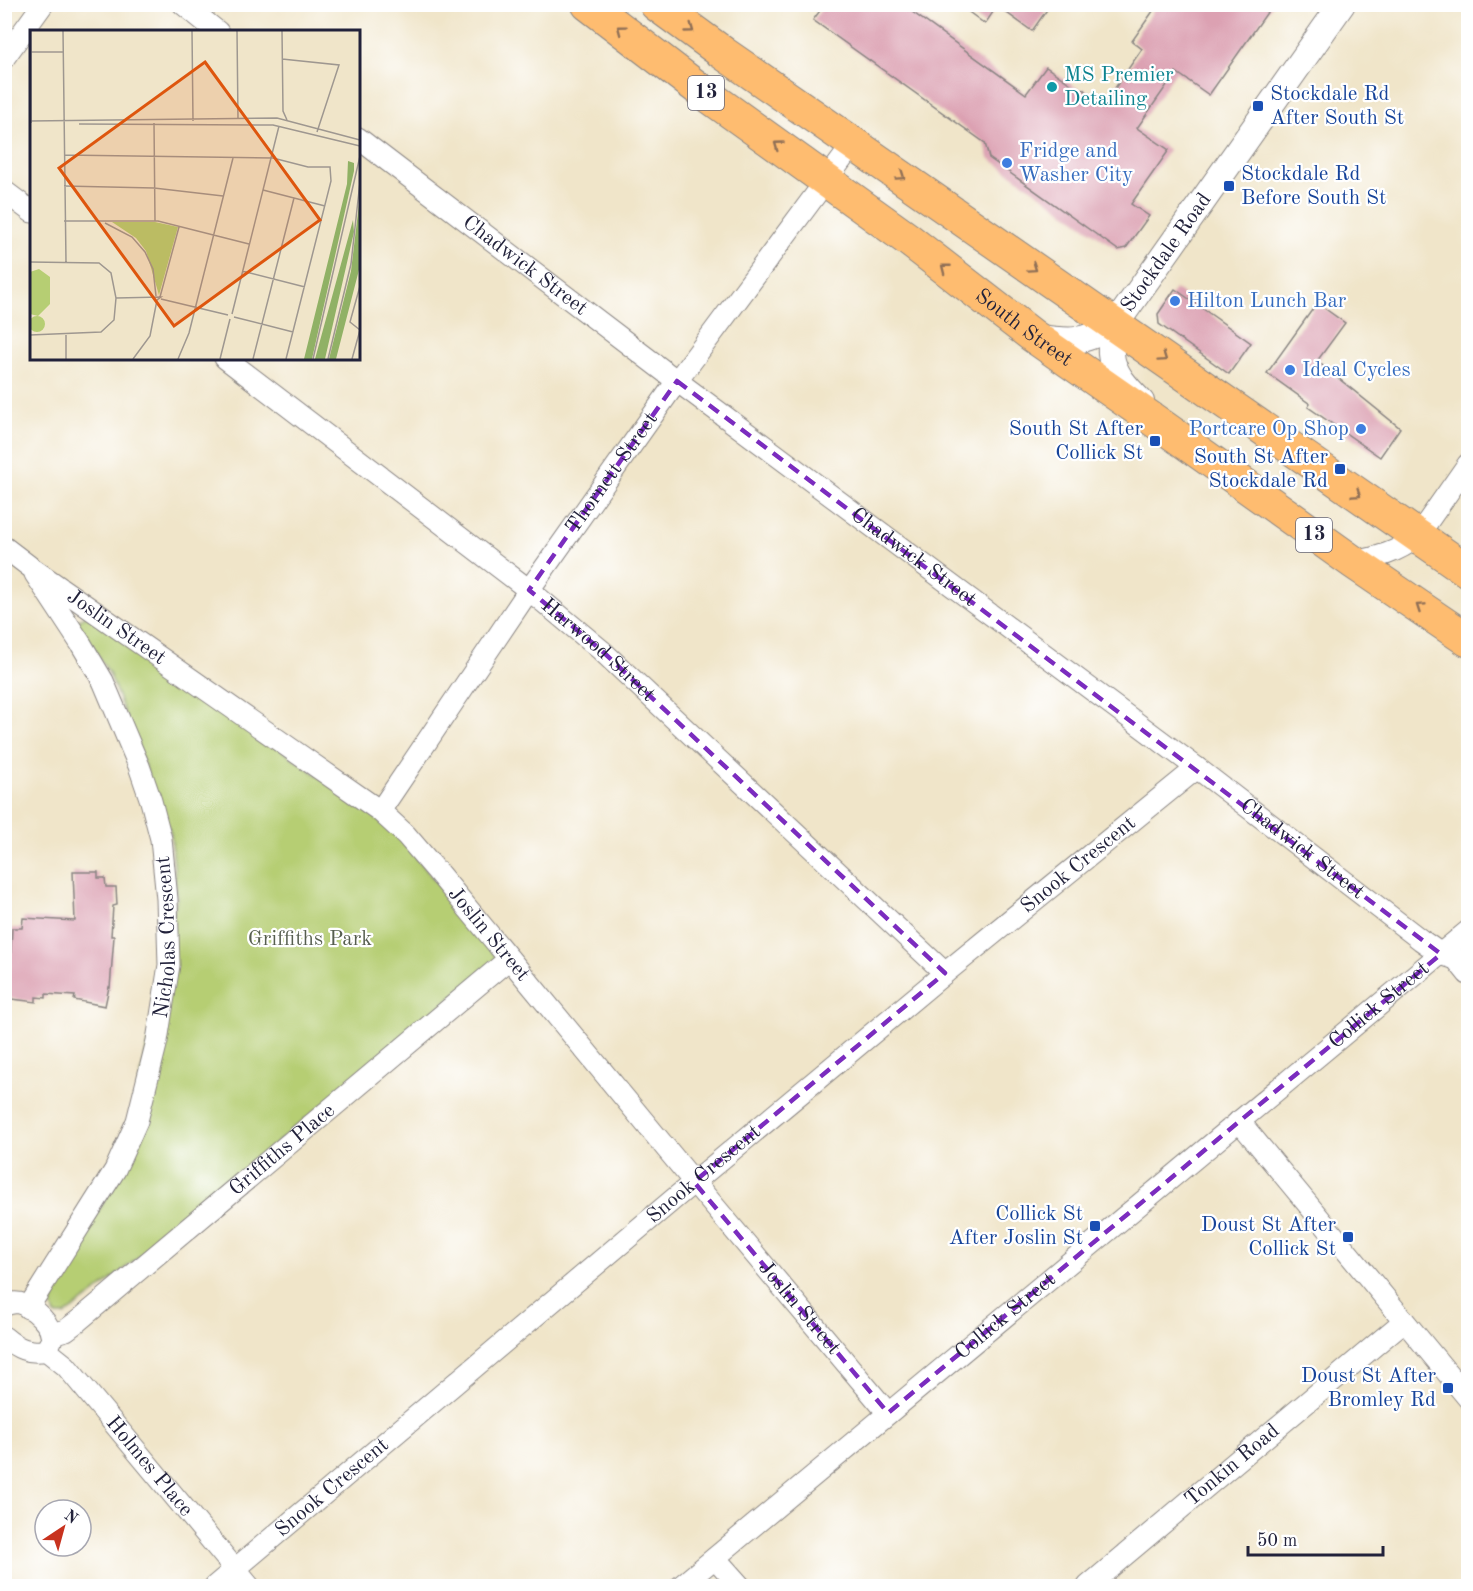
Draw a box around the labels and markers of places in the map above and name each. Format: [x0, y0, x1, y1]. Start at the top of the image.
place label: MS Premier Detailing [1064, 65, 1174, 110]
marker: MS Premier Detailing [1045, 80, 1059, 94]
place label: Stockdale Rd After South St [1270, 84, 1404, 129]
marker: Stockdale Rd After South St [1251, 99, 1265, 113]
place label: Fridge and Washer City [1019, 141, 1133, 186]
marker: Fridge and Washer City [1000, 156, 1014, 170]
place label: Stockdale Rd Before South St [1241, 164, 1386, 209]
marker: Stockdale Rd Before South St [1222, 179, 1236, 193]
place label: Hilton Lunch Bar [1187, 291, 1347, 312]
marker: Hilton Lunch Bar [1168, 294, 1182, 308]
place label: Ideal Cycles [1302, 360, 1411, 381]
marker: Ideal Cycles [1283, 363, 1297, 377]
place label: South St After Collick St [1009, 419, 1143, 464]
place label: Portcare Op Shop [1189, 419, 1349, 440]
marker: Portcare Op Shop [1354, 422, 1368, 436]
marker: South St After Collick St [1148, 434, 1162, 448]
place label: South St After Stockdale Rd [1194, 447, 1328, 492]
marker: South St After Stockdale Rd [1333, 462, 1347, 476]
place label: Collick St After Joslin St [949, 1204, 1083, 1249]
place label: Doust St After Collick St [1201, 1215, 1336, 1260]
marker: Collick St After Joslin St [1088, 1219, 1102, 1233]
marker: Doust St After Collick St [1341, 1230, 1355, 1244]
place label: Doust St After Bromley Rd [1301, 1366, 1436, 1411]
marker: Doust St After Bromley Rd [1441, 1381, 1455, 1395]

